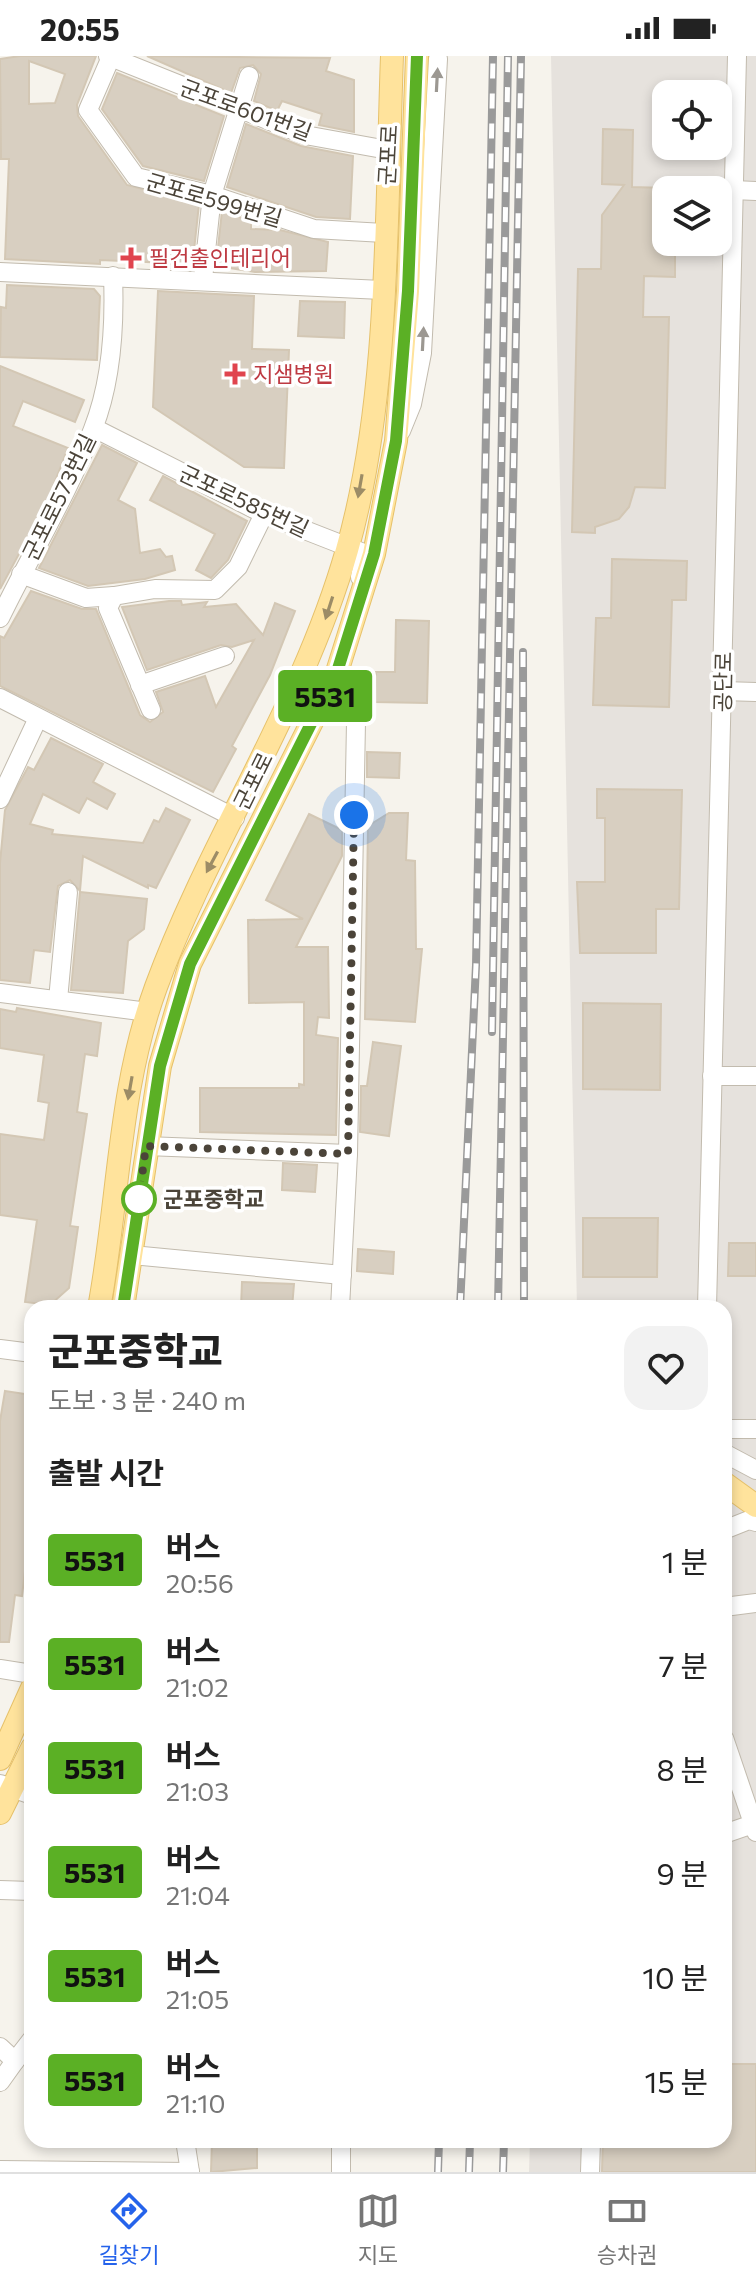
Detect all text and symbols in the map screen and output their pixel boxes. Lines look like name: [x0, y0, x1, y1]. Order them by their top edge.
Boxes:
text: 20:55: [40, 10, 120, 47]
one-way arrow: [431, 67, 444, 92]
street label: 군포로601번길: [177, 73, 316, 146]
map controls: [652, 80, 732, 256]
button: locate: [652, 80, 732, 160]
street label: 군포로: [372, 124, 403, 186]
street label: 군포로599번길: [143, 167, 285, 232]
button: layers: [652, 176, 732, 256]
place label: 필건출인테리어: [149, 244, 291, 271]
marker: 필건출인테리어: [120, 247, 142, 269]
one-way arrow: [417, 326, 430, 351]
place label: 지샘병원: [253, 360, 334, 387]
marker: 지샘병원: [224, 363, 246, 385]
street label: 군포로573번길: [16, 429, 101, 565]
street label: 군포로585번길: [175, 459, 313, 542]
one-way arrow: [353, 474, 365, 499]
one-way arrow: [322, 597, 335, 621]
street label: 공단로: [708, 651, 737, 713]
line badge: 5531: [269, 670, 381, 722]
text: 5531: [294, 679, 356, 713]
street label: 군포로: [227, 748, 278, 814]
your location: [334, 795, 374, 835]
one-way arrow: [205, 850, 218, 873]
one-way arrow: [123, 1075, 136, 1100]
marker: 군포중학교: [122, 1182, 156, 1216]
place label: 군포중학교: [163, 1185, 264, 1212]
text: 군포중학교: [48, 1326, 223, 1373]
button: heart: [624, 1326, 708, 1410]
text: 도보 · 3 분 · 240 m: [48, 1384, 246, 1415]
text: 출발 시간: [48, 1453, 164, 1490]
text: 버스: [166, 1527, 221, 1564]
text: 1 분: [662, 1542, 708, 1579]
text: 5531: [64, 1543, 126, 1577]
text: 20:56: [166, 1567, 234, 1598]
text: 버스: [166, 1631, 221, 1668]
text: 7 분: [659, 1646, 708, 1683]
text: 5531: [64, 1647, 126, 1681]
text: 21:02: [166, 1671, 229, 1702]
text: 버스: [166, 1735, 221, 1772]
text: 8 분: [656, 1750, 708, 1787]
text: 5531: [64, 1751, 126, 1785]
text: 21:03: [166, 1775, 229, 1806]
text: 버스: [166, 1839, 221, 1876]
text: 9 분: [656, 1854, 708, 1891]
text: 5531: [64, 1855, 126, 1889]
text: 21:04: [166, 1879, 230, 1910]
text: 버스: [166, 1943, 221, 1980]
text: 10 분: [642, 1958, 708, 1995]
text: 5531: [64, 1959, 126, 1993]
text: 21:05: [166, 1983, 229, 2014]
text: 버스: [166, 2047, 221, 2084]
text: 15 분: [645, 2062, 708, 2099]
text: 5531: [64, 2063, 126, 2097]
text: 21:10: [166, 2087, 225, 2118]
tab: 길찾기: [98, 2189, 159, 2269]
tab: 지도: [356, 2189, 400, 2269]
tab: 승차권: [597, 2189, 658, 2269]

